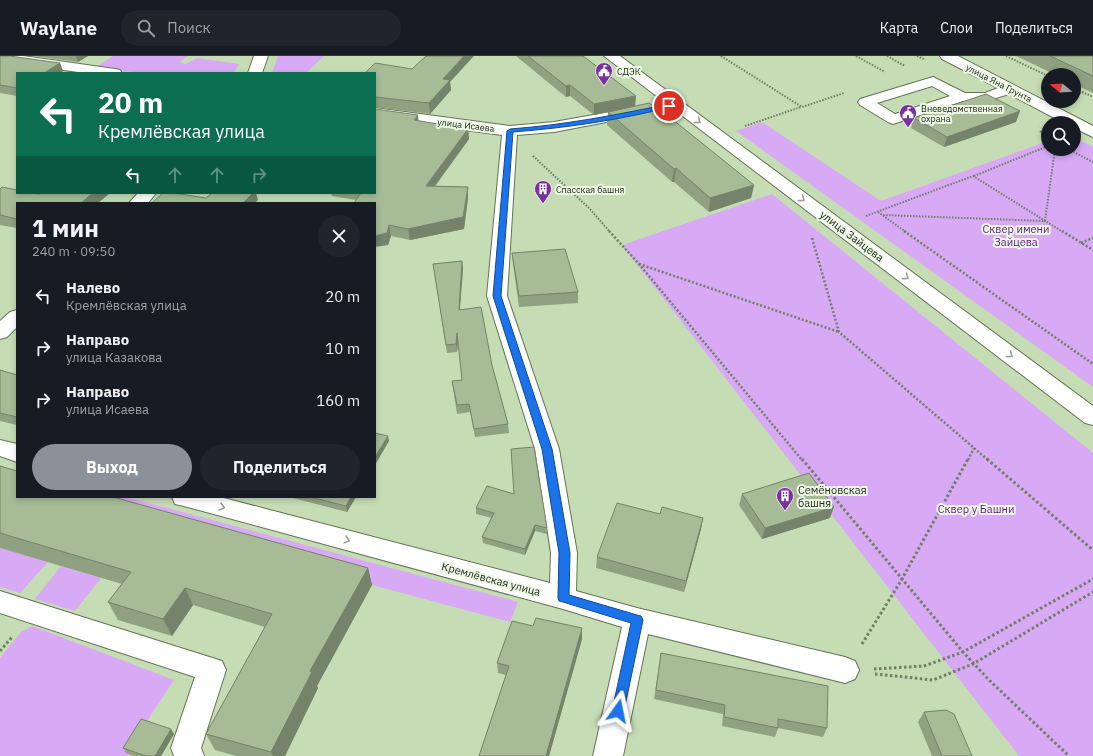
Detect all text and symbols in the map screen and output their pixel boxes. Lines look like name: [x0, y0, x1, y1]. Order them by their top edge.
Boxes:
search box: [121, 10, 401, 46]
text: Waylane: [20, 16, 97, 40]
icon: search: [135, 17, 157, 39]
text: Поиск: [167, 18, 211, 37]
text: Карта: [880, 19, 918, 37]
text: Слои: [940, 19, 973, 37]
text: Поделиться: [995, 19, 1073, 37]
public building icon: СДЭК: [594, 61, 614, 86]
street label: улица Яна Грунта: [964, 62, 1034, 105]
place label: СДЭК: [617, 66, 641, 77]
north arrow: [1041, 68, 1081, 108]
map controls: [1041, 68, 1081, 156]
text: 20 m: [98, 84, 163, 121]
icon: left: [32, 88, 84, 140]
pin: [652, 89, 686, 123]
icon: arrive: [658, 95, 680, 117]
public building icon: Вневедомственная охрана: [898, 103, 918, 128]
place label: Вневедомственная охрана: [921, 103, 1003, 124]
street label: улица Исаева: [437, 116, 495, 134]
one-way arrow: [694, 116, 701, 123]
button: search: [1041, 116, 1081, 156]
text: Кремлёвская улица: [98, 120, 265, 143]
icon: left: [122, 164, 144, 186]
icon: ahead: [164, 164, 186, 186]
icon: ahead: [206, 164, 228, 186]
icon: right: [248, 164, 270, 186]
building icon: Спасская башня: [533, 179, 553, 204]
place label: Спасская башня: [556, 184, 625, 195]
one-way arrow: [798, 194, 805, 201]
street label: улица Зайцева: [817, 207, 887, 265]
text: 1 мин: [32, 212, 99, 244]
button: close: [318, 215, 360, 257]
park label: Сквер имени Зайцева: [982, 222, 1050, 249]
text: 240 m · 09:50: [32, 243, 115, 260]
one-way arrow: [902, 272, 909, 279]
text: Налево: [66, 278, 120, 297]
icon: left: [32, 285, 54, 307]
text: 20 m: [325, 287, 360, 306]
text: Кремлёвская улица: [66, 297, 187, 314]
text: Направо: [66, 330, 129, 349]
icon: right: [32, 337, 54, 359]
text: 10 m: [325, 339, 360, 358]
text: улица Казакова: [66, 349, 162, 366]
one-way arrow: [1006, 350, 1013, 357]
text: Направо: [66, 382, 129, 401]
icon: right: [32, 389, 54, 411]
text: 160 m: [316, 391, 360, 410]
text: улица Исаева: [66, 401, 149, 418]
button: Выход: [32, 444, 192, 490]
button: Поделиться: [200, 444, 360, 490]
place label: Семёновская башня: [798, 483, 867, 510]
building icon: Семёновская башня: [775, 486, 795, 511]
one-way arrow: [218, 502, 225, 511]
park label: Сквер у Башни: [938, 502, 1014, 516]
one-way arrow: [344, 536, 350, 544]
street label: Кремлёвская улица: [440, 559, 542, 599]
position arrow: [597, 690, 639, 732]

